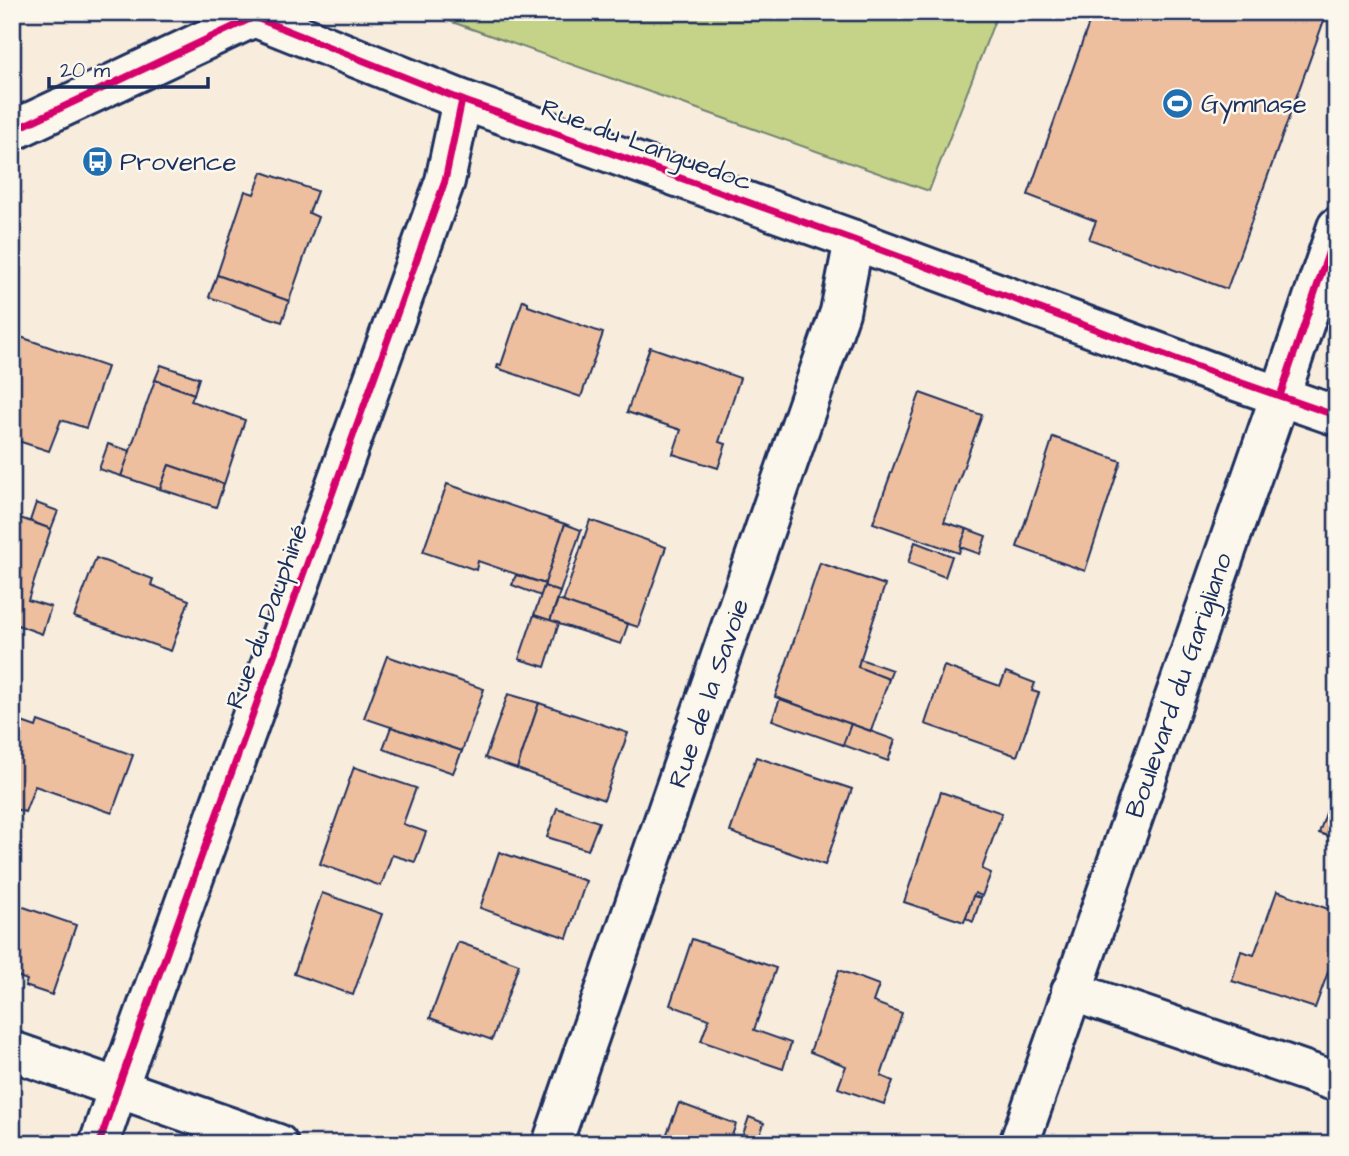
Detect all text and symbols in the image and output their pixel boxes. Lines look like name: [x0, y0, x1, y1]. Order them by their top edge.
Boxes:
scale bar: [49, 46, 208, 90]
text: 20 m: [60, 56, 111, 85]
sports icon: Gymnase: [1161, 86, 1195, 120]
place label: Gymnase: [1201, 86, 1307, 124]
street label: Rue du Languedoc: [535, 90, 757, 202]
bus stop icon: Provence: [80, 144, 114, 178]
place label: Provence: [120, 144, 237, 180]
street label: Rue du Dauphiné: [217, 519, 317, 714]
street label: Boulevard du Garigliano: [1117, 548, 1243, 823]
street label: Rue de la Savoie: [660, 594, 758, 793]

